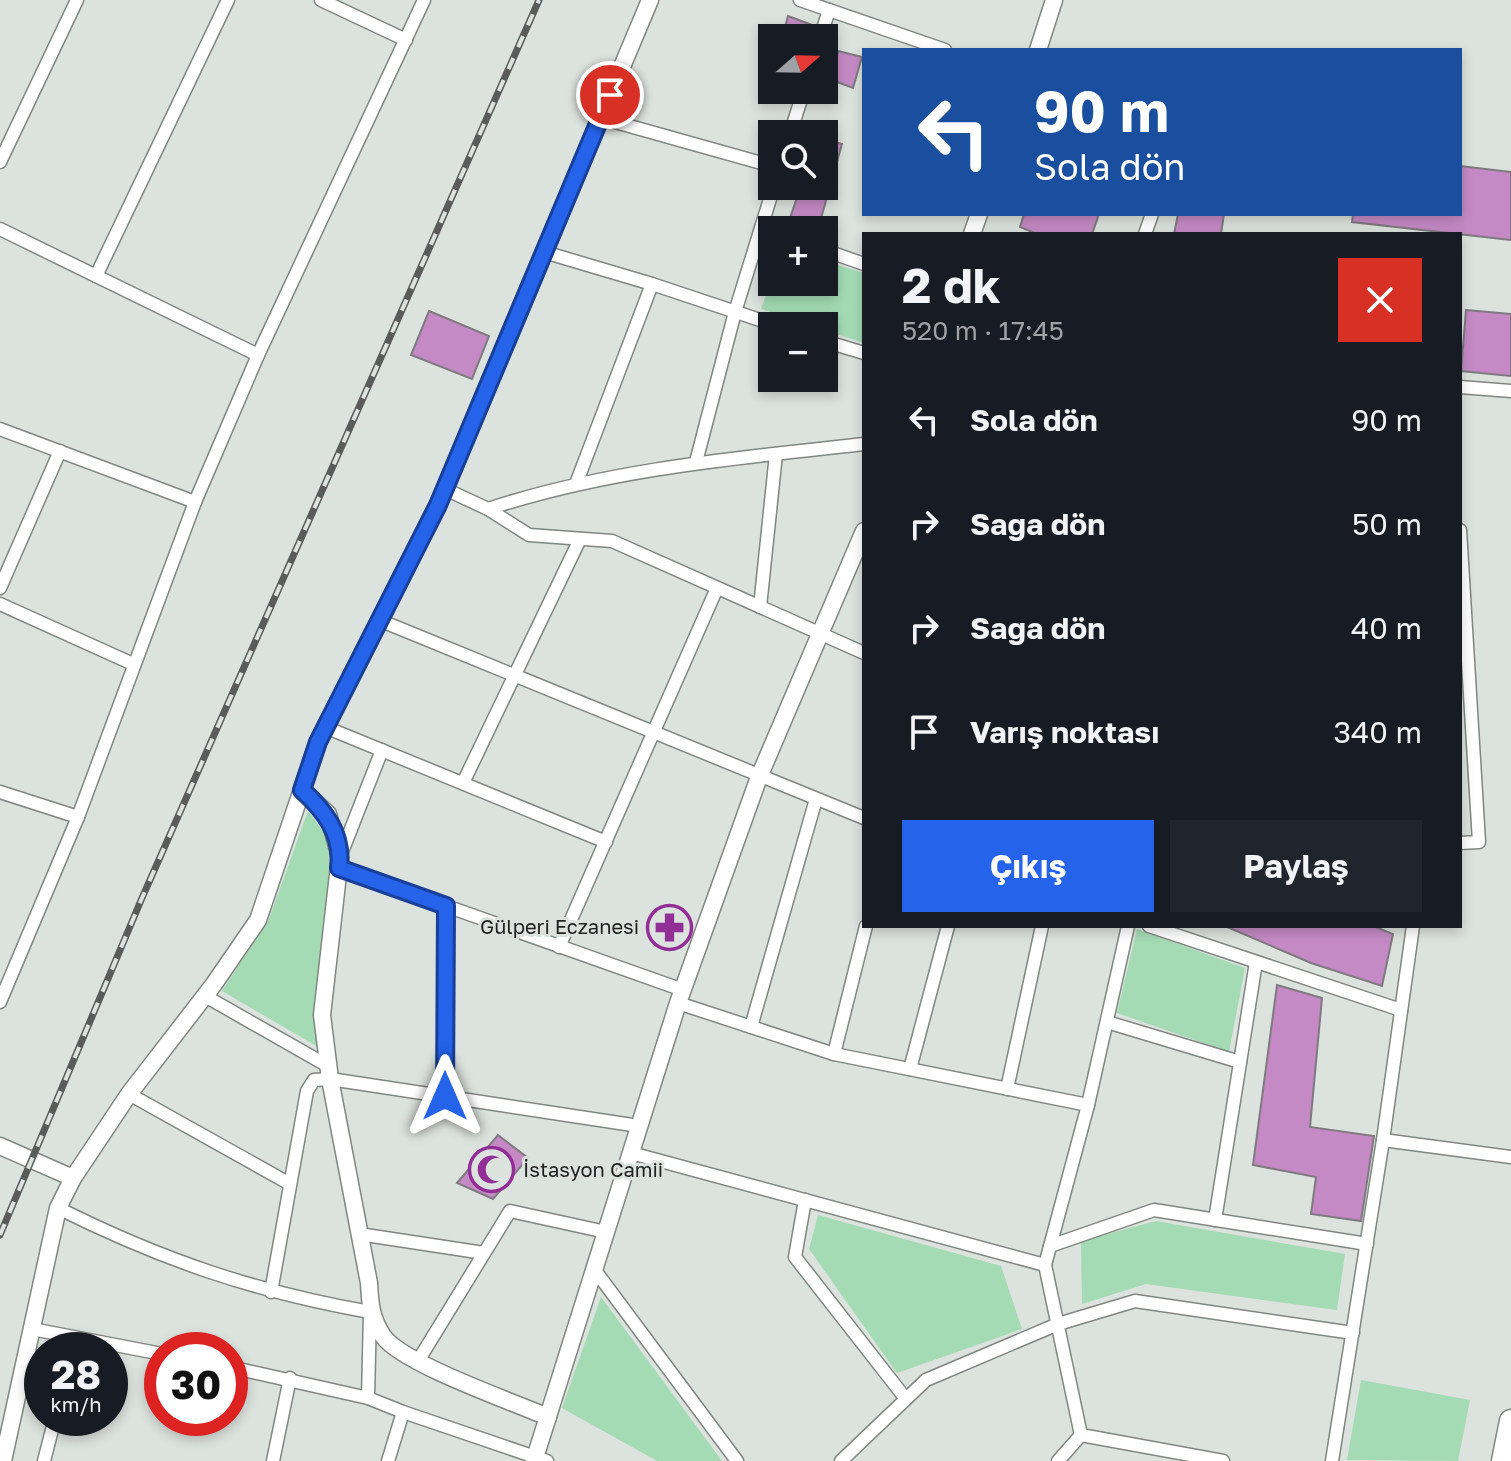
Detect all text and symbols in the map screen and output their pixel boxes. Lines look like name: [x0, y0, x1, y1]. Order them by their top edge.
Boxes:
north arrow: [758, 24, 838, 104]
map controls: [758, 24, 838, 392]
pin: [576, 61, 644, 129]
icon: arrive: [588, 73, 632, 117]
text: 90 m: [1034, 77, 1169, 144]
icon: left: [902, 80, 1006, 184]
button: search: [758, 120, 838, 200]
text: Sola dön: [1034, 145, 1185, 188]
button: +: [758, 216, 838, 296]
text: 2 dk: [902, 256, 1001, 314]
button: close: [1338, 258, 1422, 342]
button: −: [758, 312, 838, 392]
text: 520 m · 17:45: [902, 315, 1064, 346]
icon: left: [902, 398, 946, 442]
text: Sola dön: [970, 402, 1098, 438]
text: 90 m: [1351, 402, 1422, 438]
icon: right: [902, 502, 946, 546]
text: Sağa dön: [970, 506, 1105, 542]
text: 50 m: [1352, 506, 1422, 542]
icon: right: [902, 606, 946, 650]
text: Sağa dön: [970, 610, 1105, 646]
text: 40 m: [1351, 610, 1422, 646]
icon: arrive: [902, 710, 946, 754]
text: Varış noktası: [970, 714, 1159, 750]
text: 340 m: [1334, 714, 1422, 750]
button: Çıkış: [902, 820, 1154, 912]
button: Paylaş: [1170, 820, 1422, 912]
pharmacy icon: Gülperi Eczanesi: [646, 903, 694, 951]
place label: Gülperi Eczanesi: [480, 914, 639, 938]
position arrow: [403, 1054, 487, 1138]
mosque icon: İstasyon Camii: [468, 1146, 516, 1194]
place label: İstasyon Camii: [523, 1157, 663, 1181]
speed limit sign: 30: [144, 1332, 248, 1436]
text: 28: [51, 1350, 101, 1398]
text: km/h: [51, 1392, 101, 1416]

